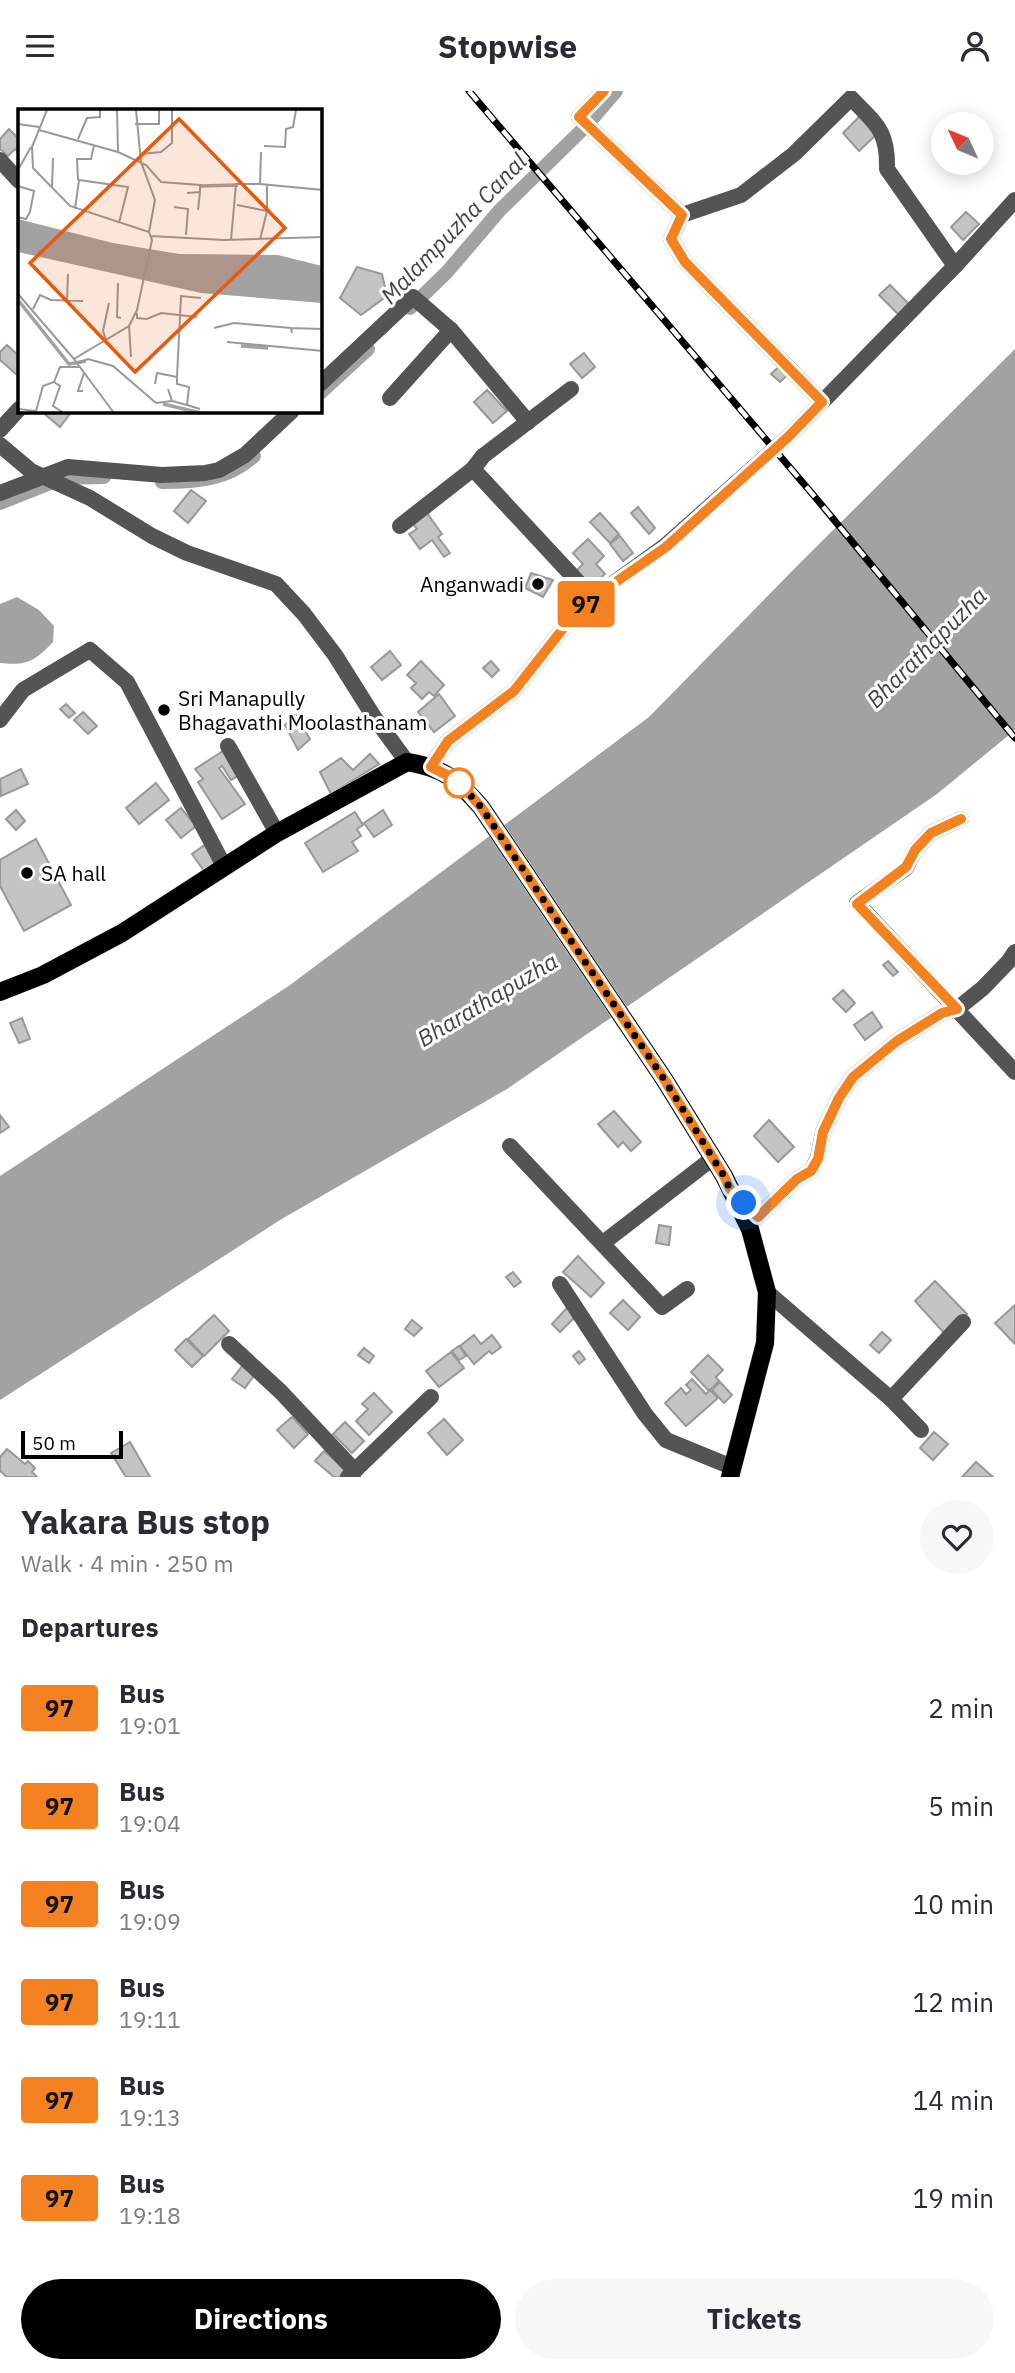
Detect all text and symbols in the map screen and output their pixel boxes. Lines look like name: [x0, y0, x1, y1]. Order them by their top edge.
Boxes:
text: Stopwise: [438, 25, 577, 67]
icon: menu: [21, 27, 59, 65]
icon: person: [956, 27, 994, 65]
inset map: [18, 109, 322, 413]
north arrow: [931, 112, 994, 175]
map controls: [931, 112, 994, 175]
water label: Malampuzha Canal: [373, 146, 533, 310]
place label: Anganwadi: [420, 570, 524, 598]
marker: Anganwadi: [530, 576, 546, 592]
water label: Bharathapuzha: [859, 580, 993, 714]
line badge: 97: [554, 581, 618, 627]
text: 97: [572, 588, 600, 620]
place label: Sri Manapully Bhagavathi Moolasthanam: [178, 684, 427, 736]
marker: Sri Manapully Bhagavathi Moolasthanam: [156, 702, 172, 718]
unlabelled marker: [444, 768, 474, 798]
place label: SA hall: [41, 859, 106, 887]
marker: SA hall: [19, 865, 35, 881]
water label: Bharathapuzha: [411, 945, 563, 1053]
your location: [726, 1185, 761, 1220]
scale bar: [21, 1428, 122, 1460]
text: 50 m: [32, 1431, 76, 1455]
text: Yakara Bus stop: [21, 1500, 270, 1543]
button: heart: [920, 1500, 994, 1574]
text: Walk · 4 min · 250 m: [21, 1548, 234, 1578]
text: Departures: [21, 1610, 159, 1644]
text: Bus: [119, 1676, 165, 1710]
text: 2 min: [928, 1691, 994, 1725]
text: 97: [45, 1692, 74, 1724]
text: 19:01: [119, 1710, 181, 1740]
text: Bus: [119, 1774, 165, 1808]
text: 5 min: [928, 1789, 994, 1823]
text: 97: [45, 1790, 74, 1822]
text: 19:04: [119, 1808, 181, 1838]
text: Bus: [119, 1872, 165, 1906]
text: 10 min: [913, 1887, 994, 1921]
text: 97: [45, 1888, 74, 1920]
text: 19:09: [119, 1906, 181, 1936]
text: Bus: [119, 1970, 165, 2004]
text: 12 min: [913, 1985, 994, 2019]
text: 97: [45, 1986, 74, 2018]
text: 19:11: [119, 2004, 181, 2034]
text: Bus: [119, 2068, 165, 2102]
text: 14 min: [913, 2083, 994, 2117]
text: 97: [45, 2084, 74, 2116]
text: 19:13: [119, 2102, 181, 2132]
text: Bus: [119, 2166, 165, 2200]
text: 19 min: [913, 2181, 994, 2215]
text: 97: [45, 2182, 74, 2214]
text: 19:18: [119, 2200, 181, 2230]
button: Directions: [21, 2279, 501, 2359]
button: Tickets: [515, 2279, 994, 2359]

